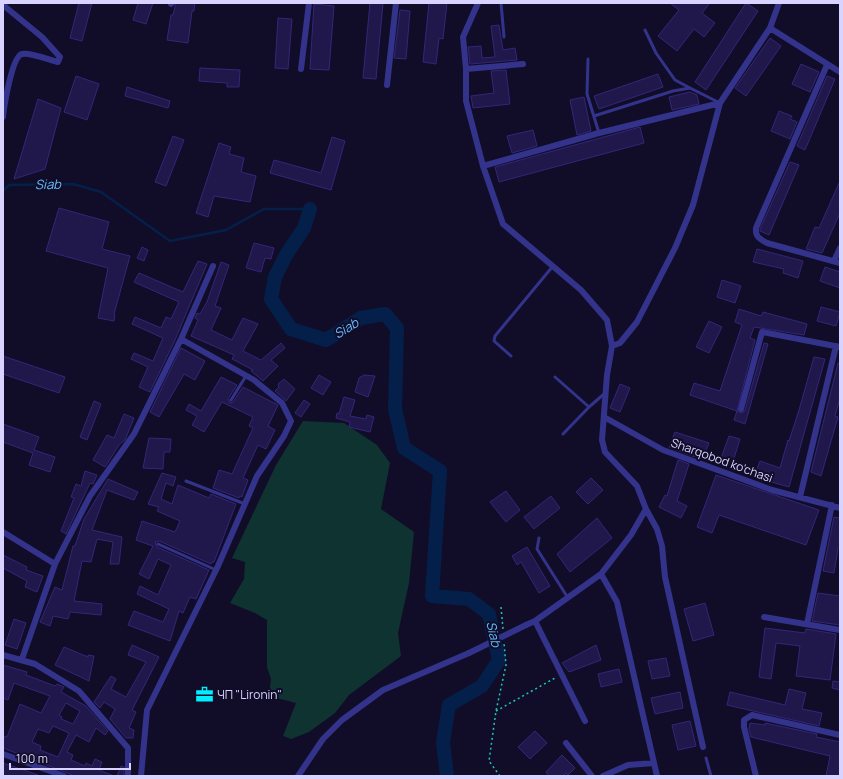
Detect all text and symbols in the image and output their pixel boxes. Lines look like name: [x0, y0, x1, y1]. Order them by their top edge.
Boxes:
water label: Siab: [35, 175, 62, 193]
water label: Siab: [330, 313, 363, 342]
street label: Sharqobod ko'chasi: [669, 434, 775, 486]
water label: Siab: [482, 619, 506, 650]
office icon: ЧП "Lironin": [194, 684, 214, 704]
place label: ЧП "Lironin": [217, 686, 282, 703]
scale bar: [10, 745, 130, 771]
text: 100 m: [16, 750, 48, 767]

